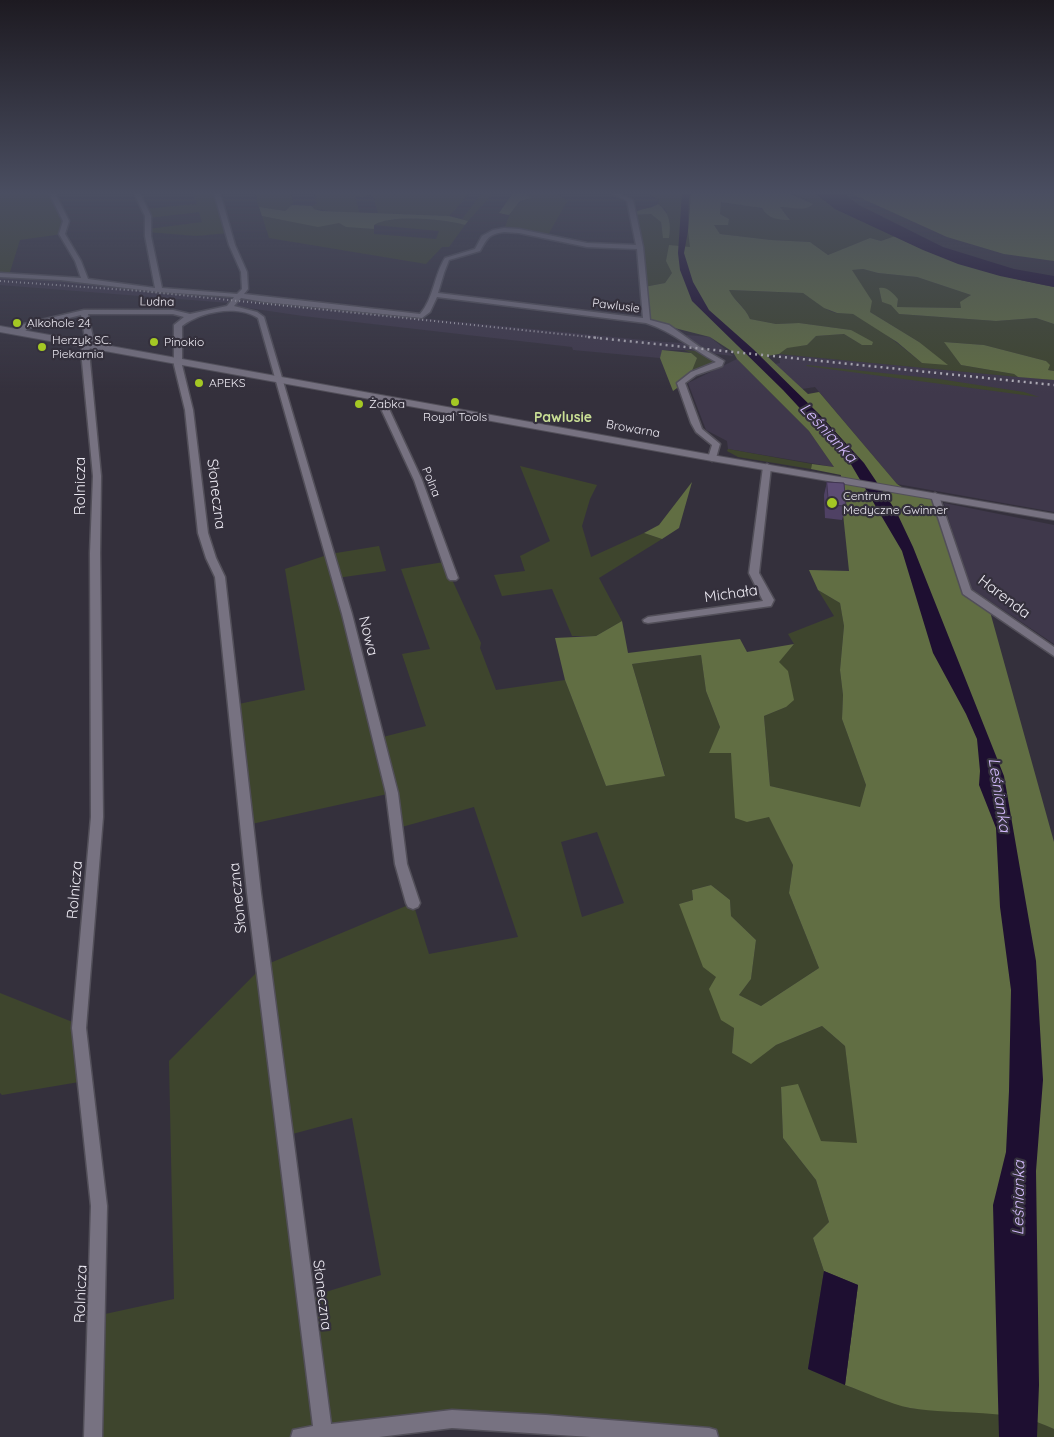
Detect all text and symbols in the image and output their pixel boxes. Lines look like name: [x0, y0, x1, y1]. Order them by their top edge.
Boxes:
street label: Ludna: [140, 294, 174, 310]
street label: Pawlusie: [591, 296, 641, 316]
place label: Alkohole 24: [27, 316, 90, 330]
marker: Alkohole 24: [11, 317, 23, 329]
place label: Herzyk SC. Piekarnia: [52, 333, 111, 361]
place label: Pinokio: [164, 335, 204, 349]
marker: Pinokio: [148, 336, 160, 348]
marker: Herzyk SC. Piekarnia: [36, 341, 48, 353]
place label: APEKS: [209, 376, 245, 390]
marker: APEKS: [193, 377, 205, 389]
marker: Royal Tools: [449, 396, 461, 408]
place label: Żabka: [369, 397, 405, 411]
marker: Żabka: [353, 398, 365, 410]
water label: Leśnianka: [795, 399, 861, 467]
place label: Royal Tools: [423, 410, 487, 424]
district label: Pawlusie: [534, 410, 592, 426]
street label: Browarna: [605, 417, 661, 441]
street label: Rolnicza: [71, 457, 89, 515]
street label: Słoneczna: [203, 458, 229, 530]
street label: Polna: [418, 465, 444, 499]
place label: Centrum Medyczne Gwinner: [843, 489, 948, 517]
marker: Centrum Medyczne Gwinner: [825, 496, 839, 510]
street label: Harenda: [974, 572, 1034, 622]
street label: Michała: [703, 581, 759, 607]
street label: Nowa: [354, 614, 382, 658]
water label: Leśnianka: [984, 757, 1014, 833]
street label: Rolnicza: [63, 860, 87, 920]
street label: Słoneczna: [225, 862, 251, 934]
water label: Leśnianka: [1009, 1160, 1029, 1236]
street label: Słoneczna: [309, 1259, 335, 1331]
street label: Rolnicza: [71, 1264, 91, 1324]

